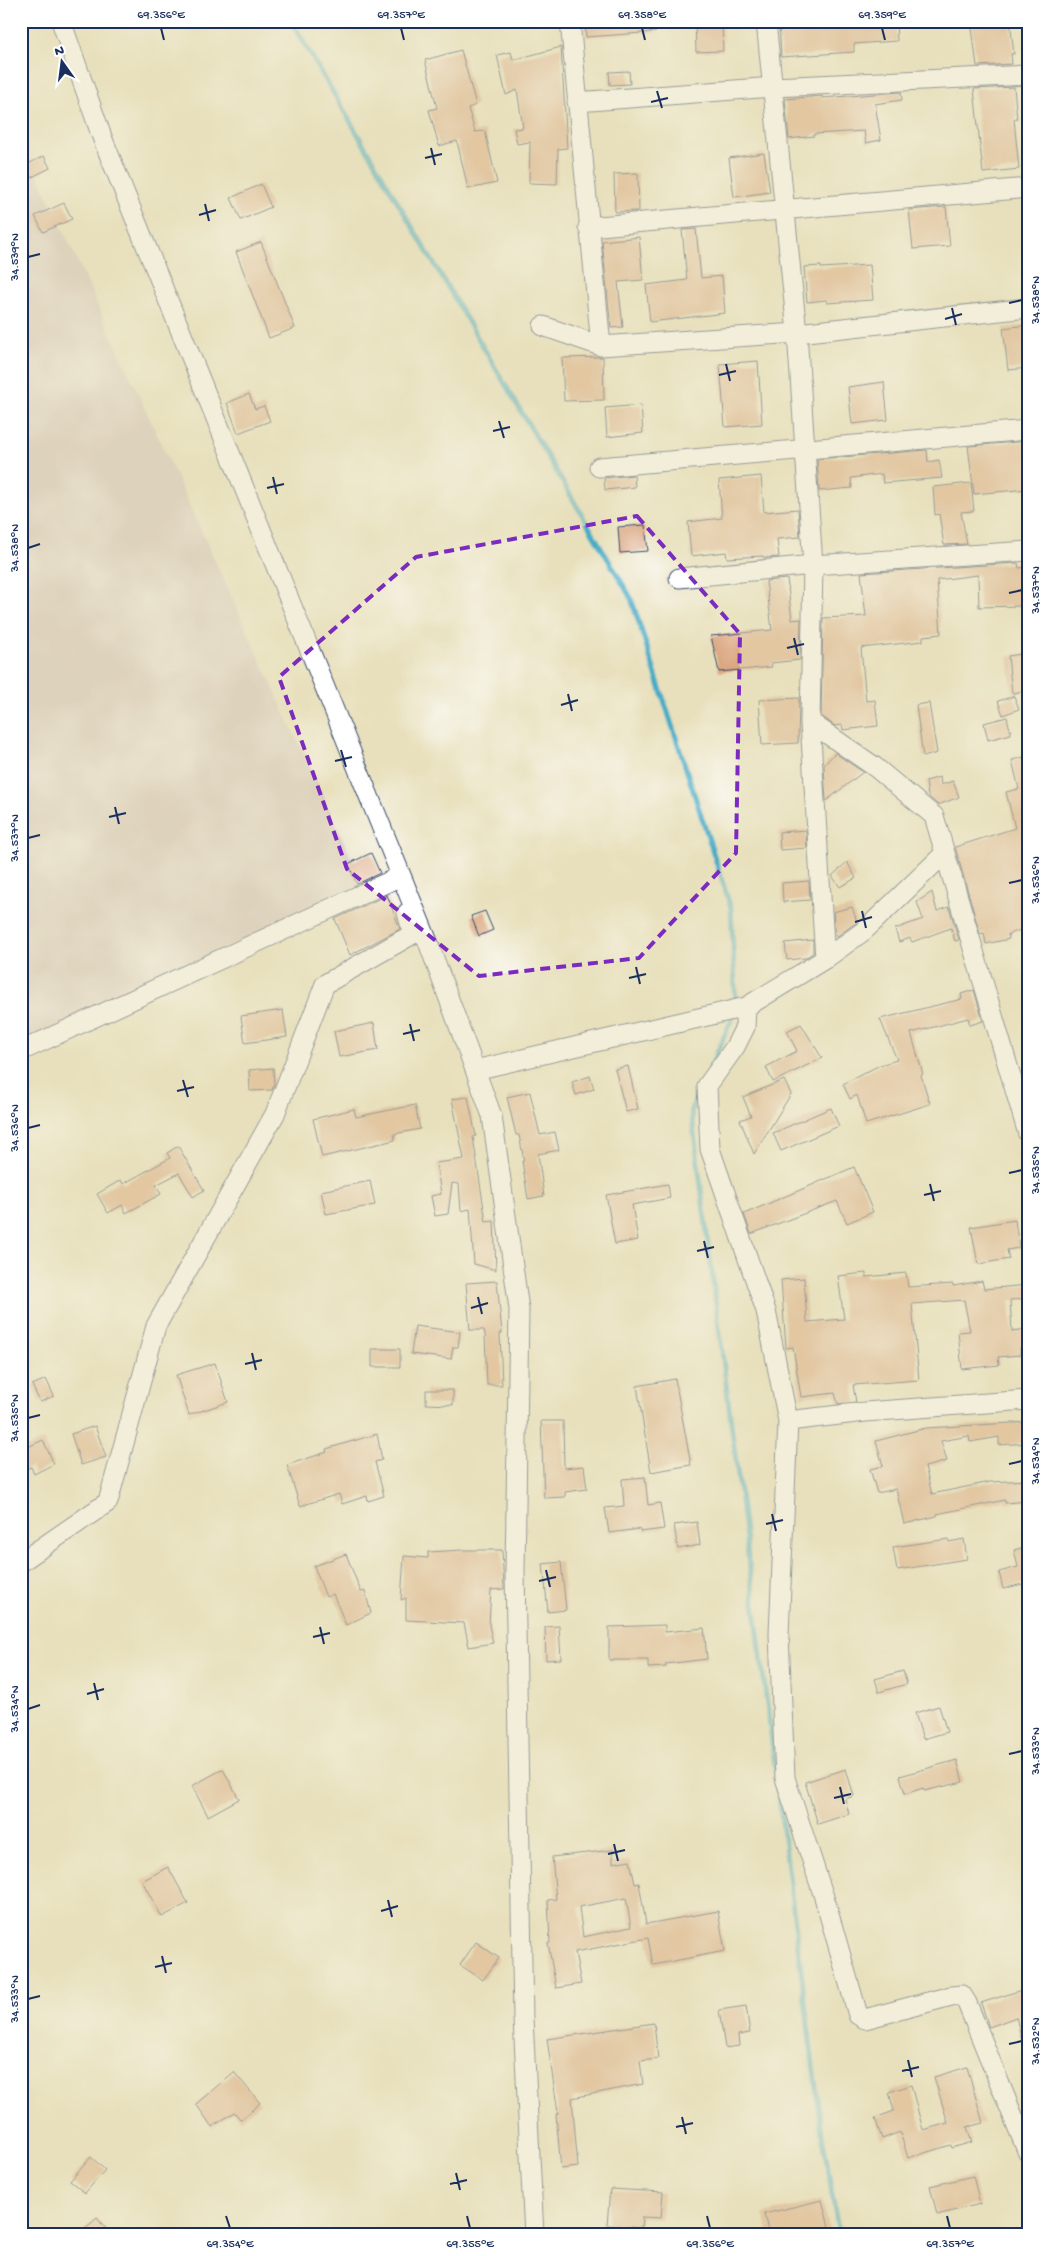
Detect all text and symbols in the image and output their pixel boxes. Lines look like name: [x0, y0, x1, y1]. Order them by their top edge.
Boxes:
text: 69.356°E: [137, 9, 185, 23]
text: 69.357°E: [377, 9, 425, 23]
text: 69.358°E: [618, 9, 666, 23]
text: 69.359°E: [858, 9, 906, 23]
north arrow: [38, 38, 88, 88]
text: N: [53, 42, 66, 61]
text: 34.539°N: [9, 233, 23, 282]
text: 34.538°N: [1030, 276, 1044, 325]
text: 34.538°N: [9, 524, 23, 573]
text: 34.537°N: [1030, 566, 1044, 615]
text: 34.537°N: [9, 814, 23, 863]
text: 34.536°N: [1030, 856, 1044, 905]
text: 34.536°N: [9, 1104, 23, 1153]
text: 34.535°N: [1030, 1146, 1044, 1195]
text: 34.535°N: [9, 1394, 23, 1443]
text: 34.534°N: [1030, 1437, 1044, 1486]
text: 34.534°N: [9, 1685, 23, 1734]
text: 34.533°N: [1030, 1727, 1044, 1776]
text: 34.533°N: [9, 1975, 23, 2024]
text: 34.532°N: [1030, 2017, 1044, 2066]
text: 69.354°E: [207, 2238, 254, 2252]
text: 69.355°E: [446, 2238, 494, 2252]
text: 69.356°E: [686, 2238, 734, 2252]
text: 69.357°E: [926, 2238, 974, 2252]

